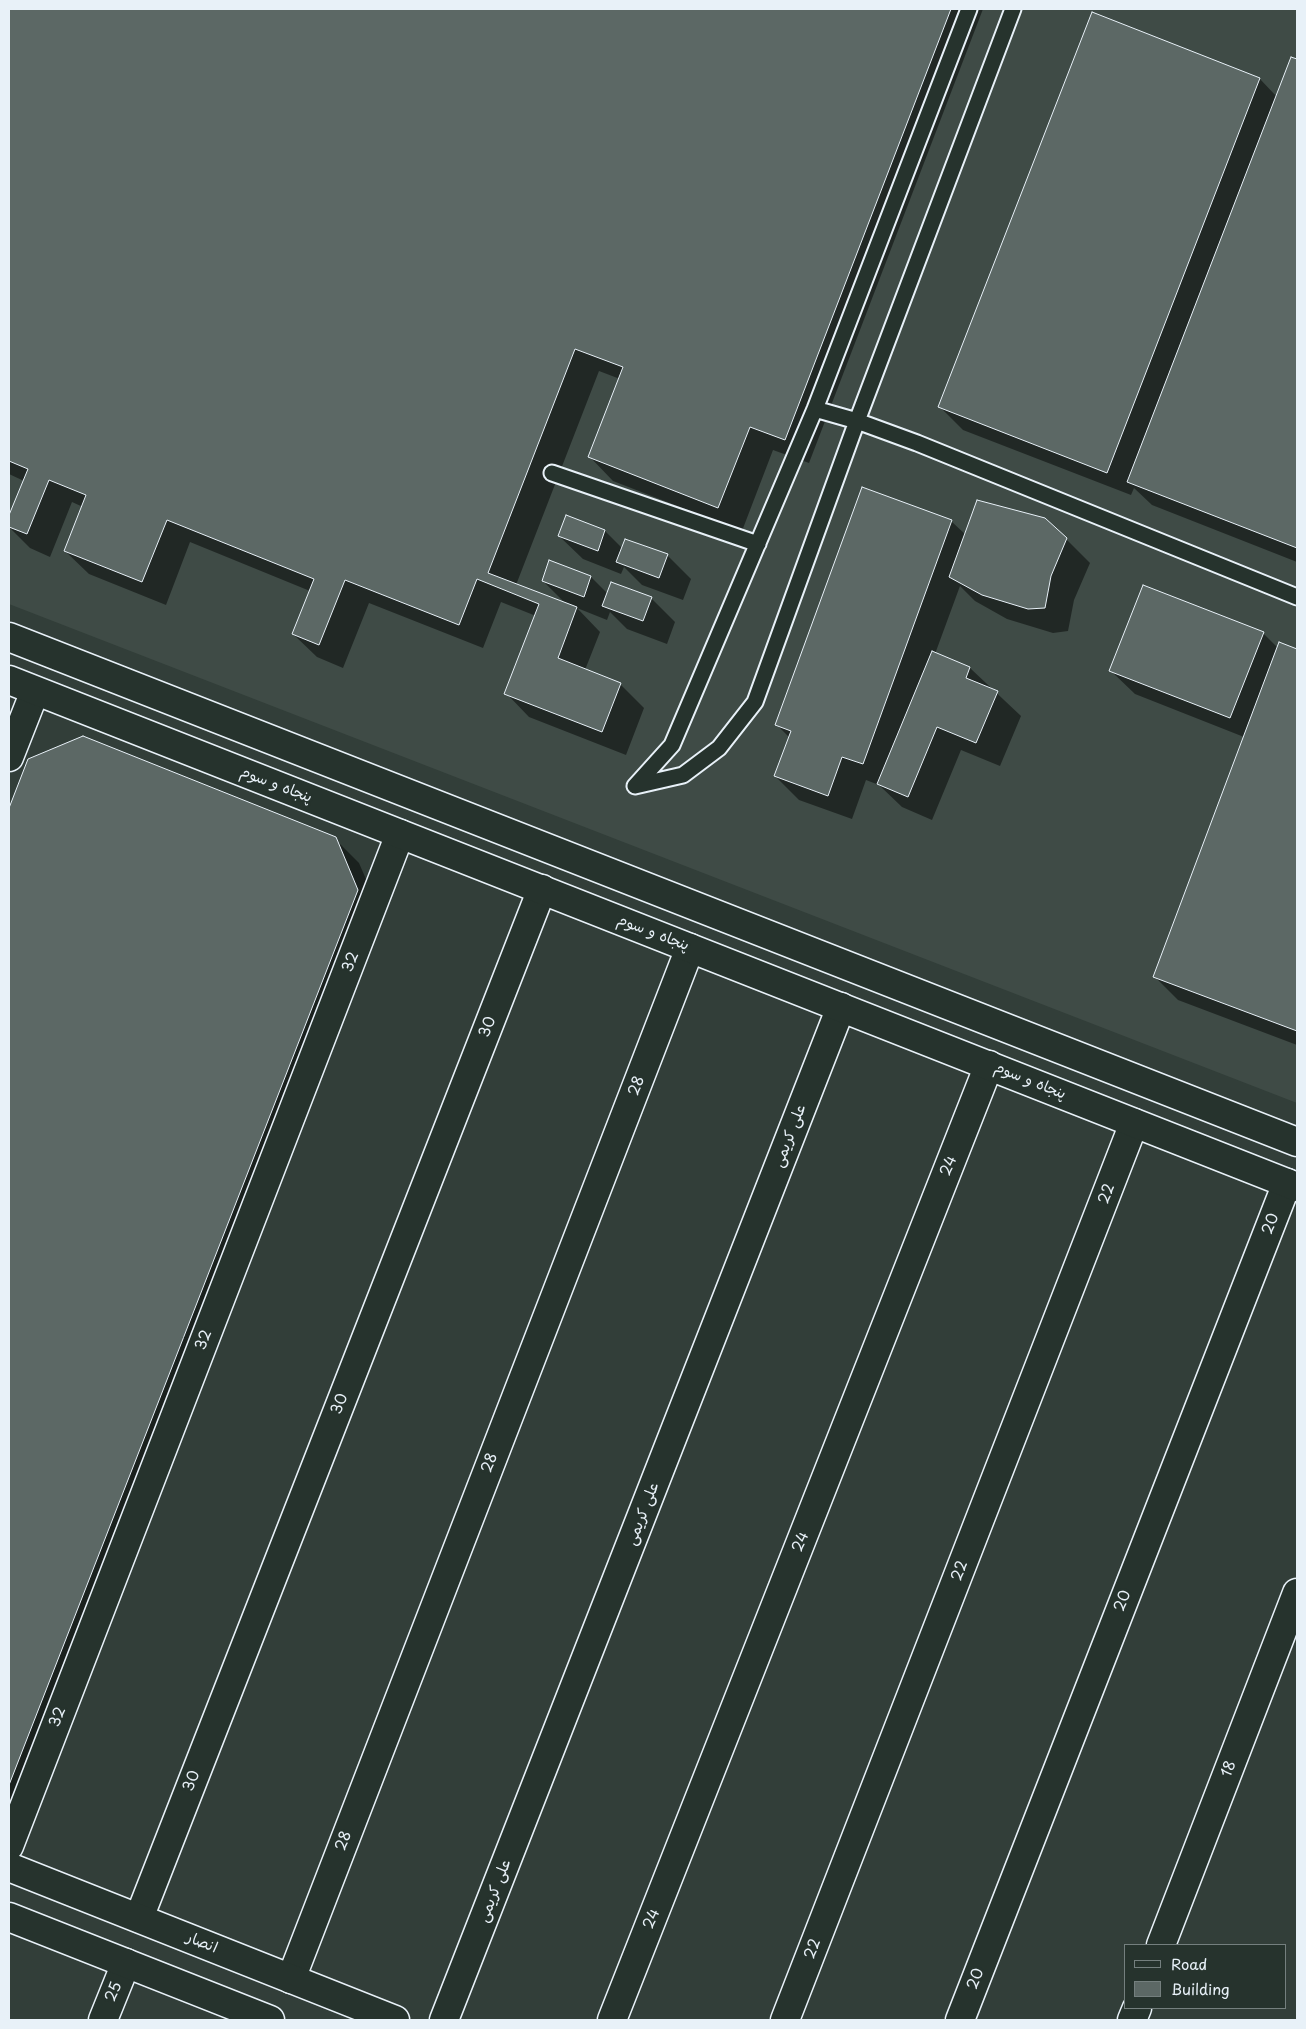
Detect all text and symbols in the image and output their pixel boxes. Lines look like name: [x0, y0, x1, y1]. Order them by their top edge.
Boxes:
street label: پنجاه و سوم: [238, 763, 314, 807]
street label: پنجاه و سوم: [615, 911, 691, 955]
street label: 32: [339, 949, 363, 975]
street label: 30: [476, 1014, 500, 1040]
street label: پنجاه و سوم: [992, 1059, 1068, 1103]
street label: 28: [625, 1073, 649, 1099]
street label: علی کریمی: [770, 1102, 810, 1170]
street label: 24: [937, 1153, 961, 1179]
street label: 22: [1095, 1181, 1119, 1207]
street label: 20: [1259, 1211, 1283, 1237]
street label: 32: [192, 1327, 216, 1353]
street label: 30: [328, 1391, 352, 1417]
street label: 28: [478, 1450, 502, 1476]
street label: علی کریمی: [623, 1480, 663, 1548]
street label: 24: [789, 1529, 813, 1555]
street label: 22: [948, 1558, 972, 1584]
street label: 20: [1111, 1588, 1135, 1614]
street label: 32: [46, 1704, 70, 1730]
street label: 18: [1218, 1758, 1240, 1780]
street label: 30: [180, 1768, 204, 1794]
street label: 28: [332, 1828, 356, 1854]
street label: علی کریمی: [475, 1857, 515, 1925]
street label: 24: [640, 1906, 664, 1932]
street label: انصار: [184, 1929, 220, 1957]
street label: 22: [801, 1936, 825, 1962]
legend: [1124, 1944, 1286, 2009]
text: Road: [1171, 1952, 1207, 1975]
street label: 20: [964, 1966, 988, 1992]
text: Building: [1171, 1977, 1230, 2000]
street label: 25: [102, 1979, 126, 2005]

